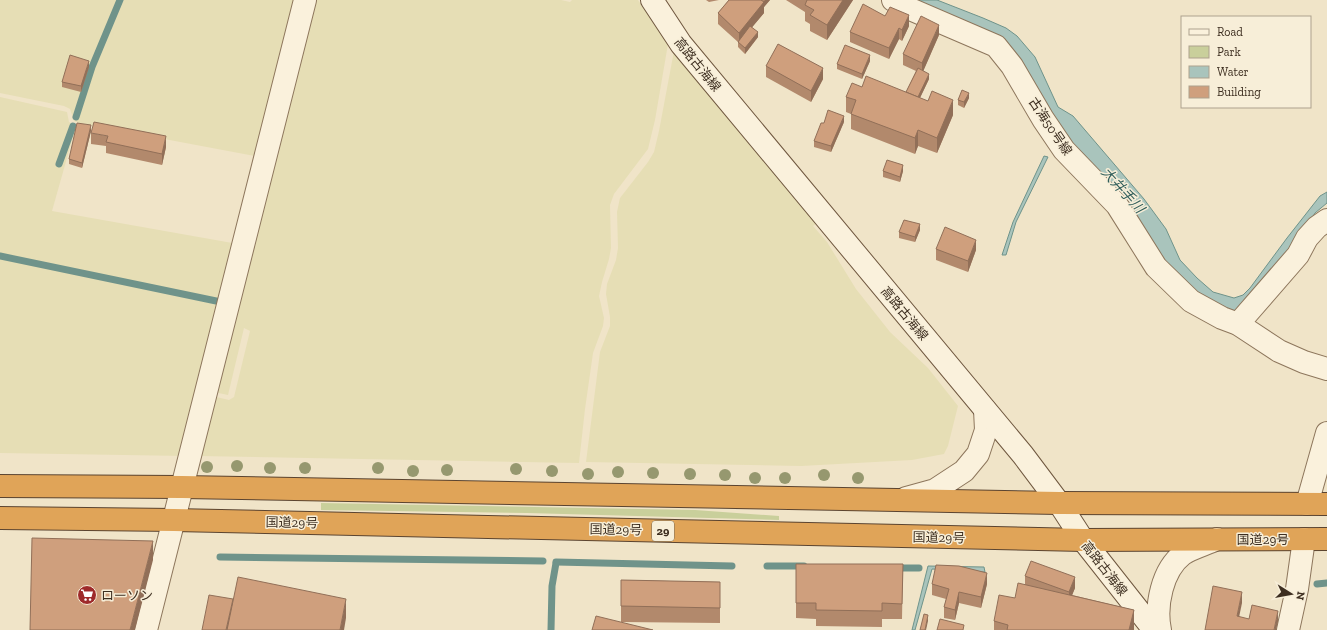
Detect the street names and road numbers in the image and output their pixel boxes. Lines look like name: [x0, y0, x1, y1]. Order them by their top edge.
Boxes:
street label: 高路古海線: [671, 34, 724, 94]
street label: 古海50号線: [1026, 95, 1075, 158]
street label: 高路古海線: [878, 284, 931, 343]
street label: 国道29号: [266, 515, 318, 530]
road number: 29: [652, 521, 674, 541]
street label: 国道29号: [590, 522, 642, 537]
street label: 国道29号: [913, 530, 965, 545]
street label: 国道29号: [1237, 532, 1289, 547]
street label: 高路古海線: [1079, 538, 1131, 599]

